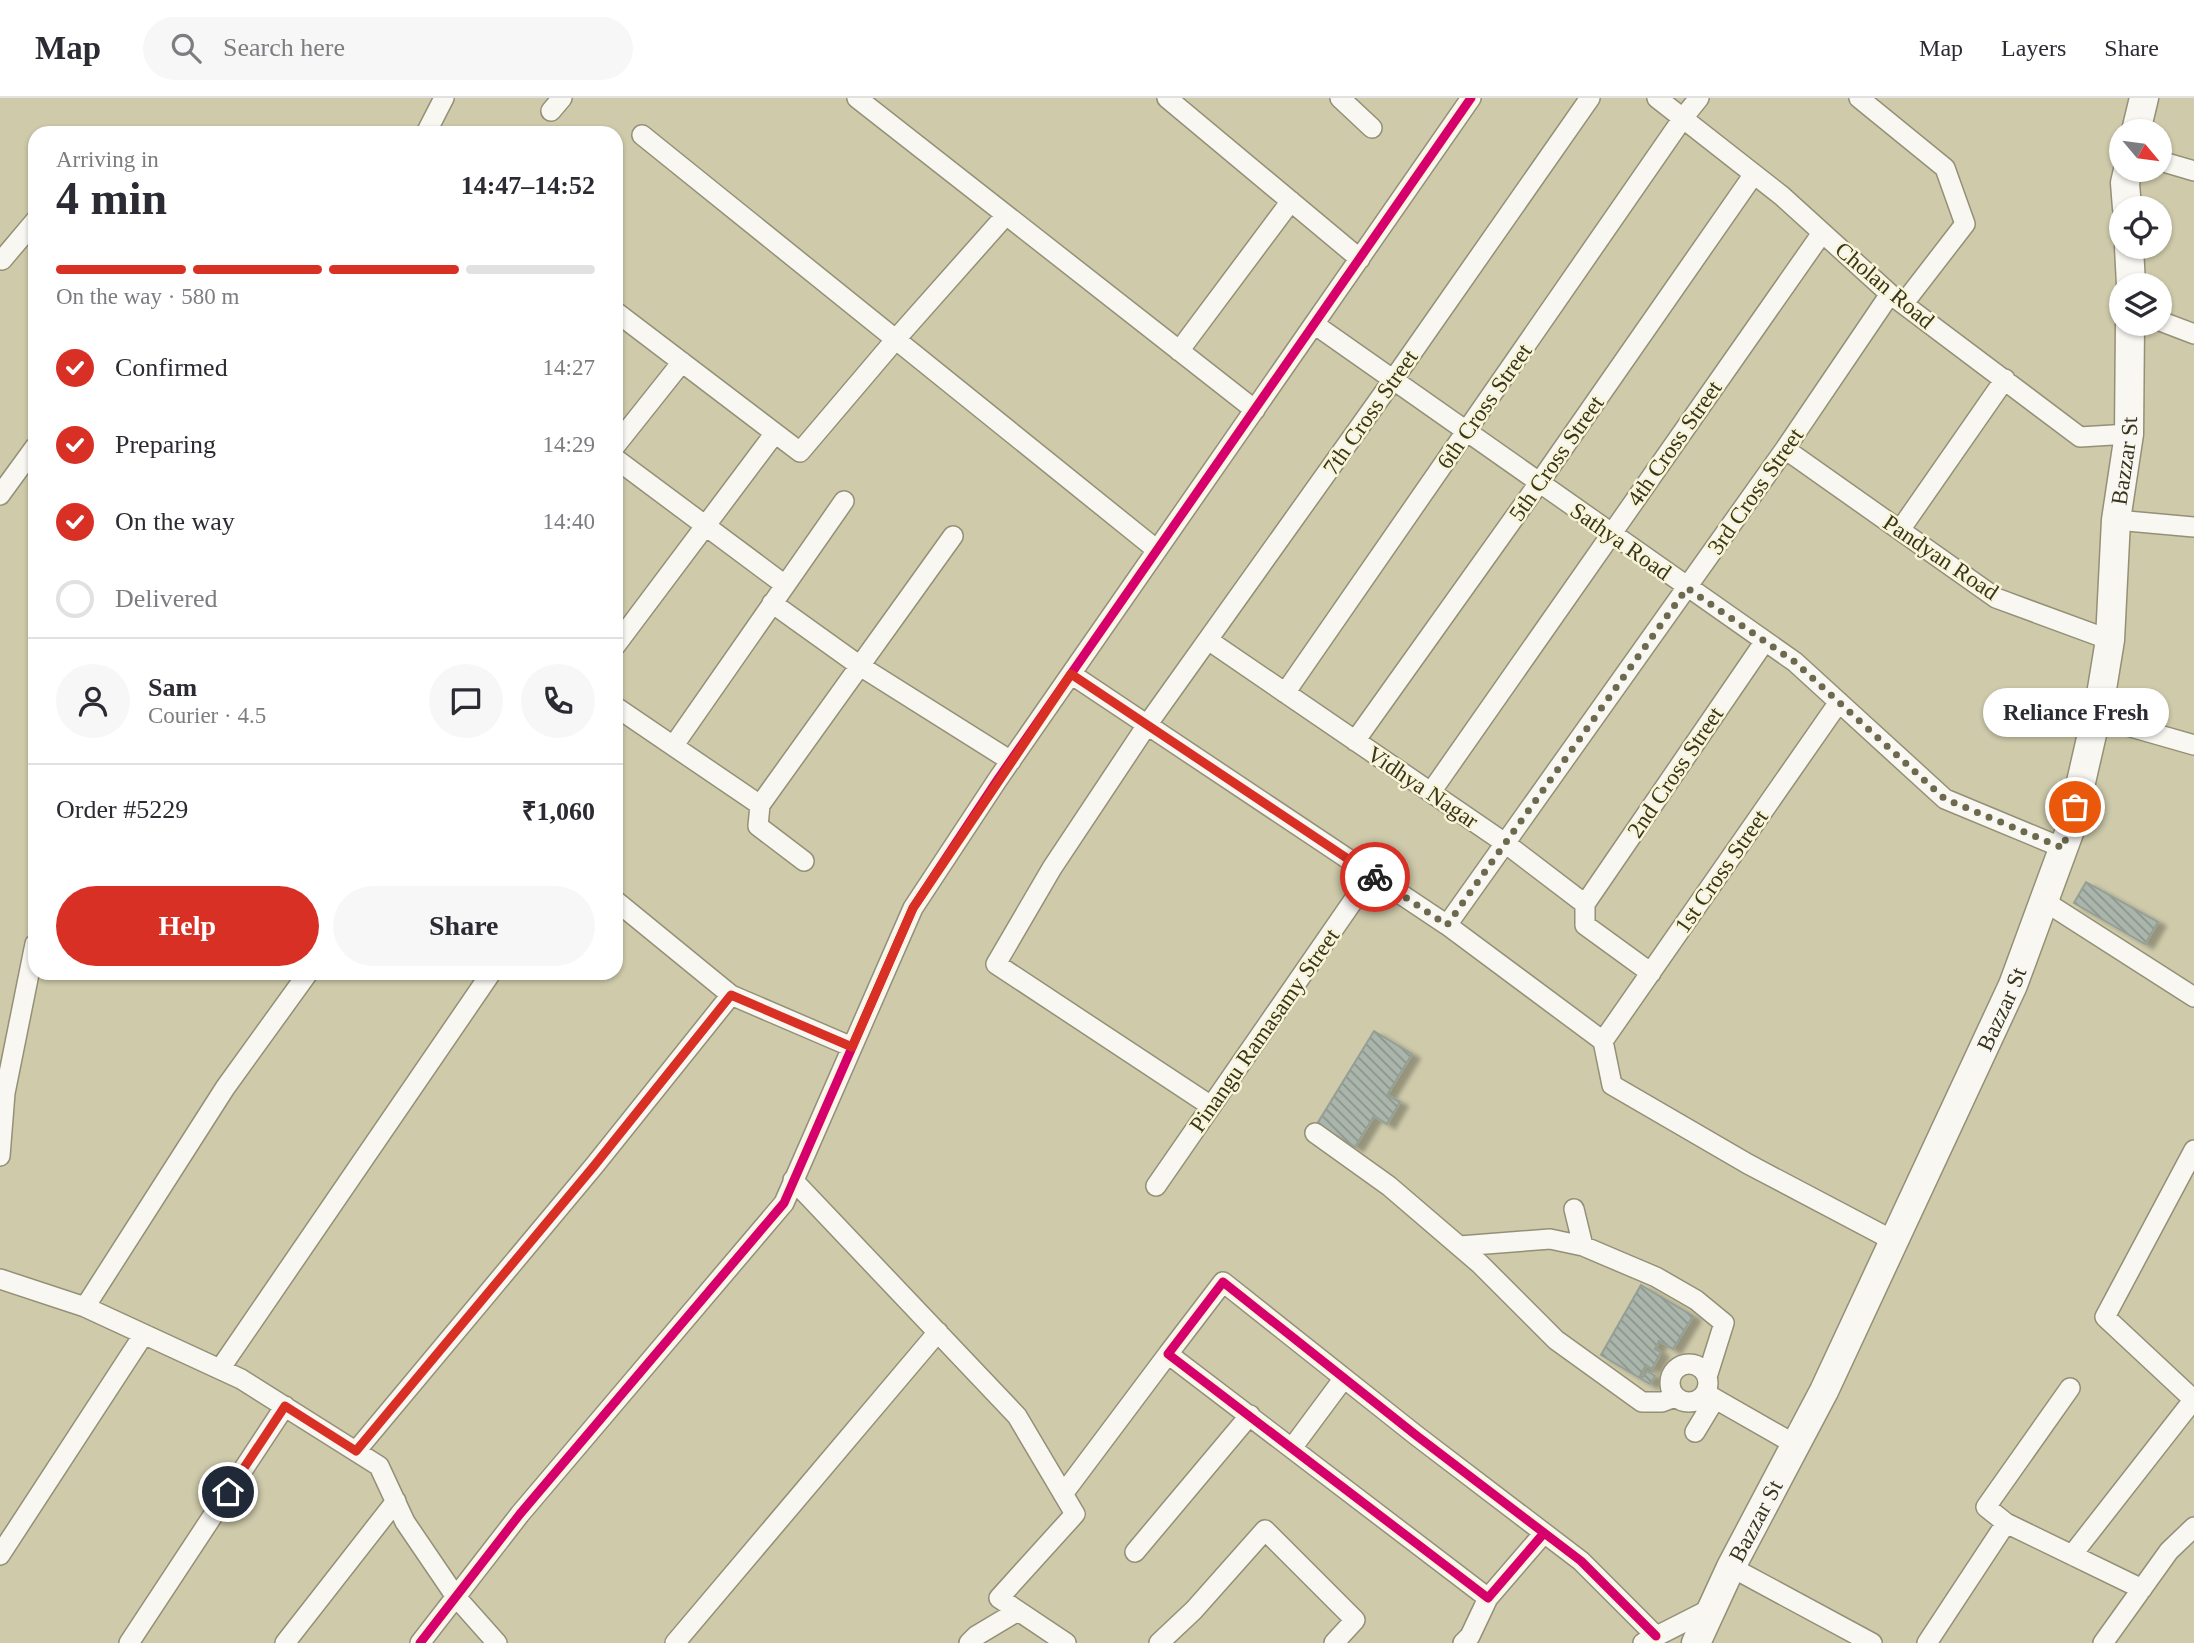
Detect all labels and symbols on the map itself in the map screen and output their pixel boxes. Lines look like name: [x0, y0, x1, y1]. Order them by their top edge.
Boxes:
north arrow: [2109, 119, 2172, 182]
street label: Cholan Road: [1830, 237, 1939, 334]
street label: 6th Cross Street: [1432, 338, 1537, 474]
street label: 7th Cross Street: [1318, 344, 1423, 480]
street label: 4th Cross Street: [1622, 375, 1727, 511]
street label: 5th Cross Street: [1504, 390, 1609, 526]
street label: Bazzar St: [2106, 416, 2142, 507]
street label: 3rd Cross Street: [1703, 423, 1809, 559]
street label: Sathya Road: [1566, 498, 1676, 585]
street label: Pandyan Road: [1878, 510, 2003, 605]
callout: Reliance Fresh: [1982, 688, 2168, 737]
street label: 2nd Cross Street: [1623, 702, 1729, 842]
street label: Vidhya Nagar: [1363, 741, 1483, 834]
pin: [2045, 777, 2105, 837]
street label: 1st Cross Street: [1670, 804, 1773, 938]
courier: [1340, 842, 1410, 912]
street label: Pinangu Ramasamy Street: [1185, 923, 1345, 1137]
street label: Bazzar St: [1972, 964, 2032, 1055]
pin: [198, 1462, 258, 1522]
street label: Bazzar St: [1724, 1475, 1788, 1566]

